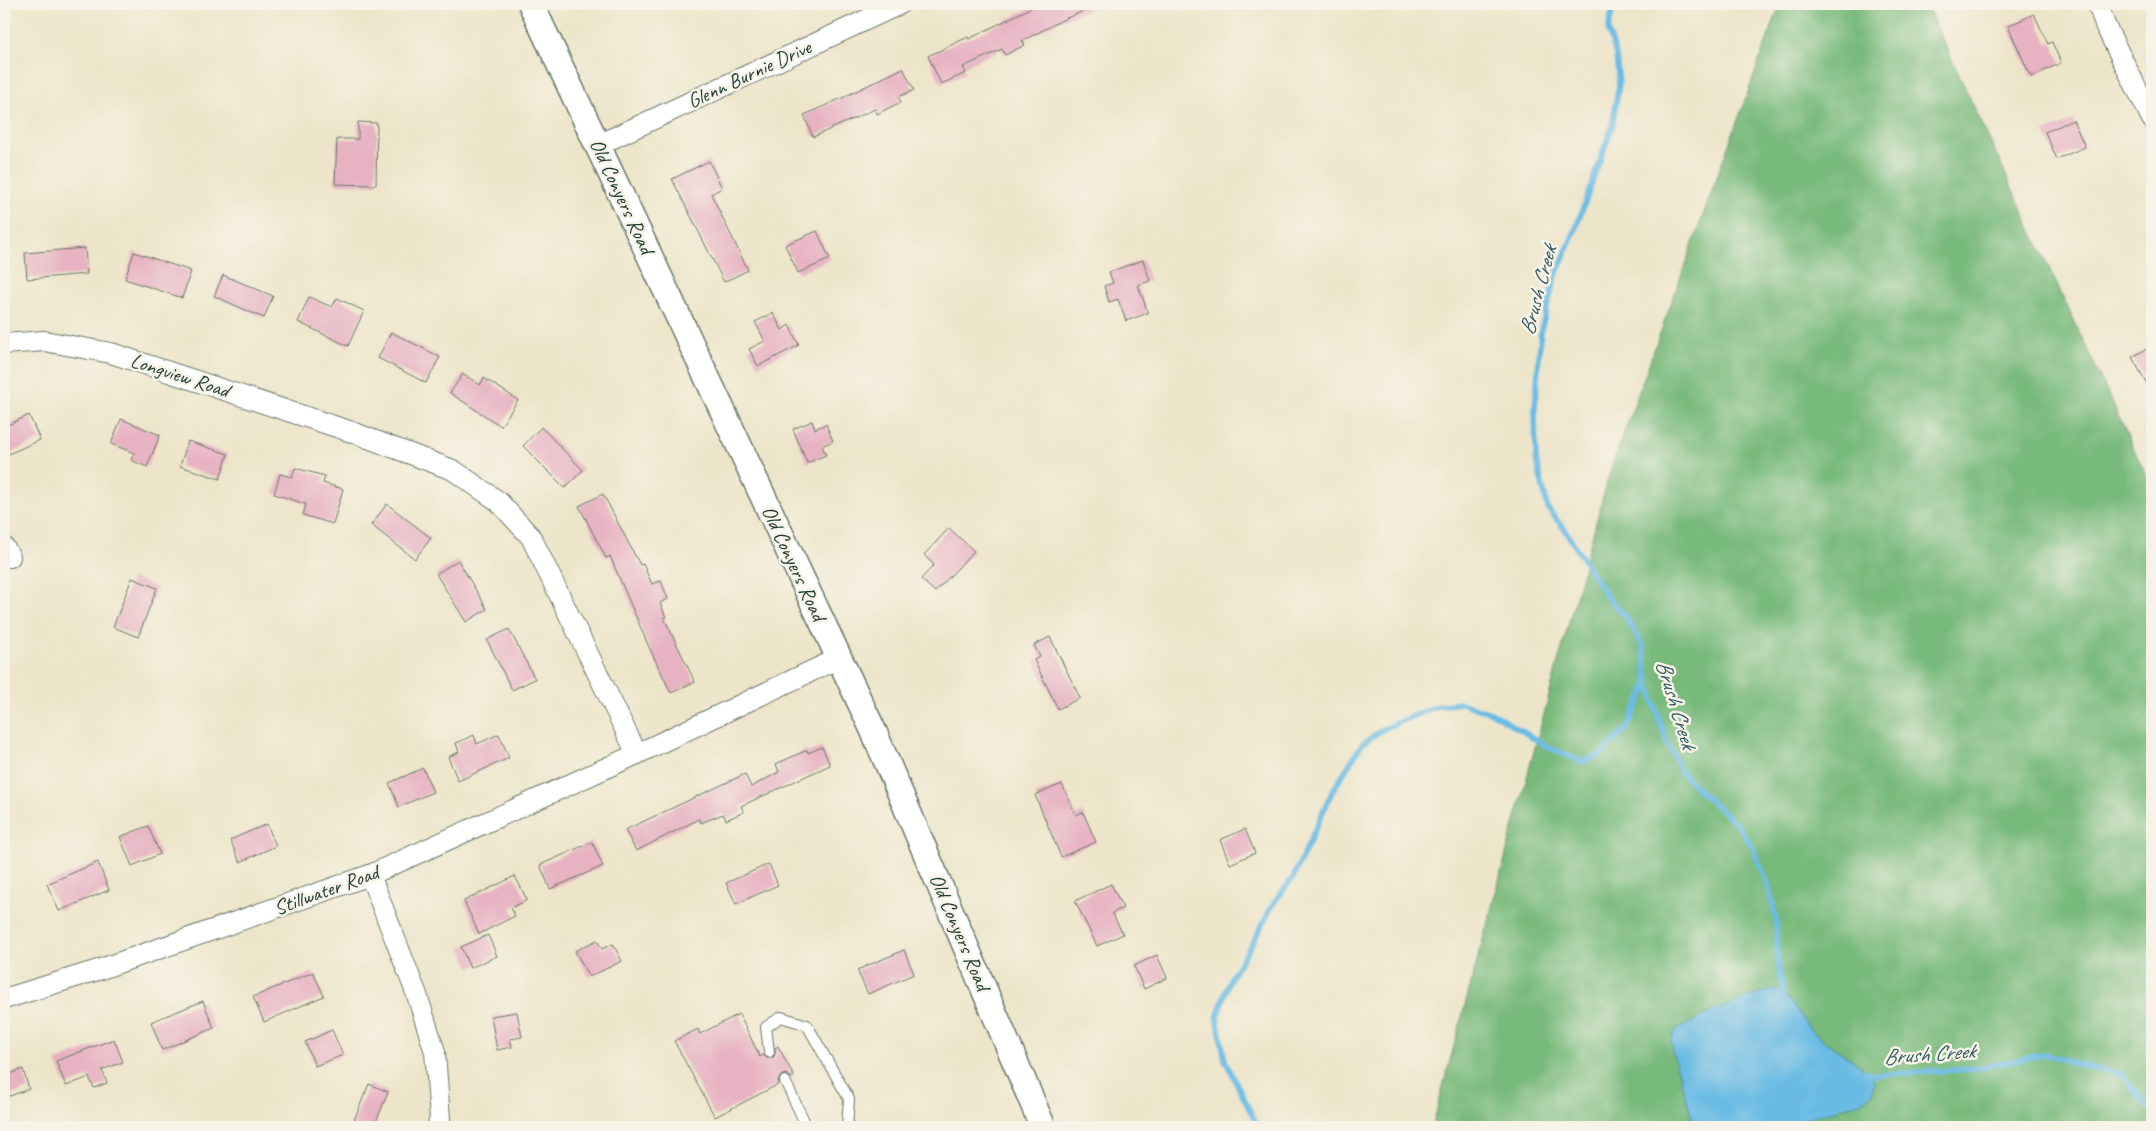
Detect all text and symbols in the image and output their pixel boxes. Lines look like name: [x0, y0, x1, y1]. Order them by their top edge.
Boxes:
street label: Glenn Burnie Drive: [683, 33, 816, 114]
street label: Old Conyers Road: [584, 134, 662, 261]
water label: Brush Creek: [1513, 239, 1564, 338]
street label: Longview Road: [127, 347, 236, 404]
street label: Old Conyers Road: [756, 501, 834, 628]
water label: Brush Creek: [1649, 657, 1704, 756]
street label: Stillwater Road: [270, 858, 385, 921]
street label: Old Conyers Road: [924, 870, 998, 998]
water label: Brush Creek: [1883, 1037, 1979, 1071]

